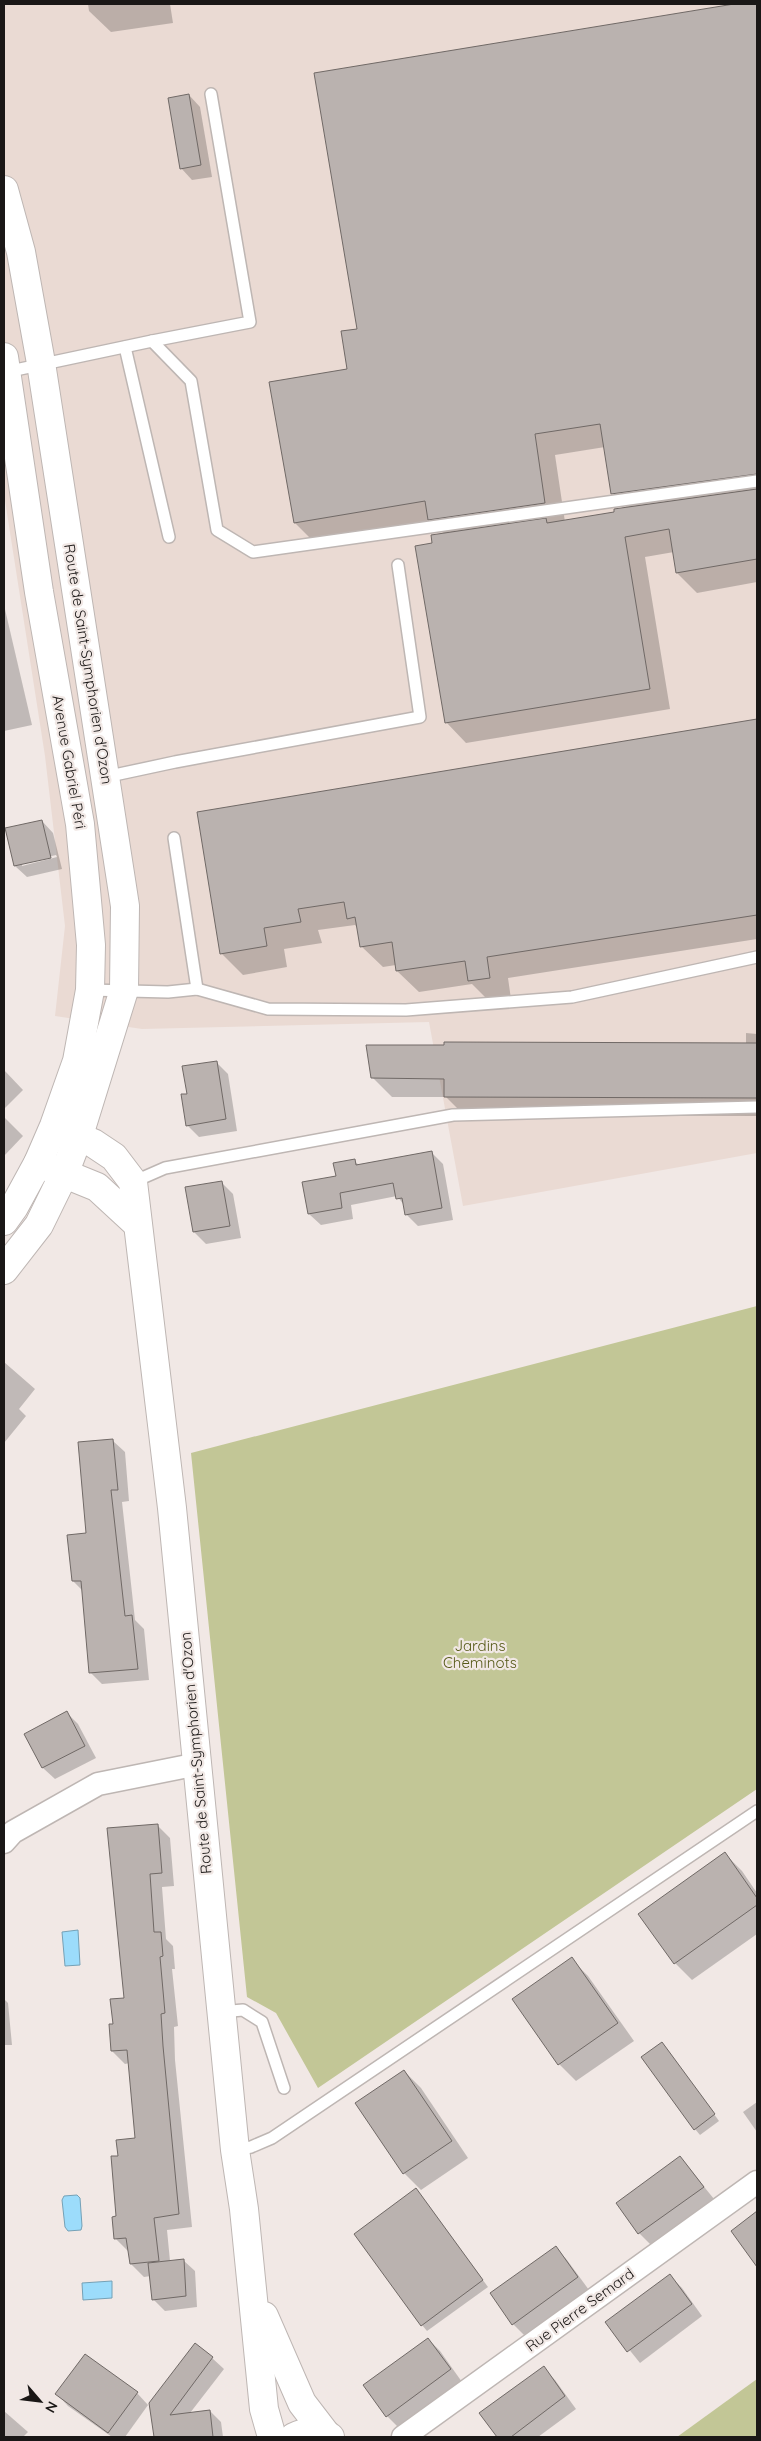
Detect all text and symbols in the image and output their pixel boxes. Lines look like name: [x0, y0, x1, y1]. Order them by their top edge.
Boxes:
street label: Route de Saint-Symphorien d'Ozon: [60, 542, 117, 785]
street label: Avenue Gabriel Péri: [48, 694, 91, 830]
street label: Route de Saint-Symphorien d'Ozon: [175, 1631, 216, 1875]
park label: Jardins Cheminots: [443, 1636, 517, 1672]
street label: Rue Pierre Semard: [522, 2264, 638, 2355]
north arrow: [15, 2376, 65, 2426]
text: N: [41, 2398, 62, 2416]

